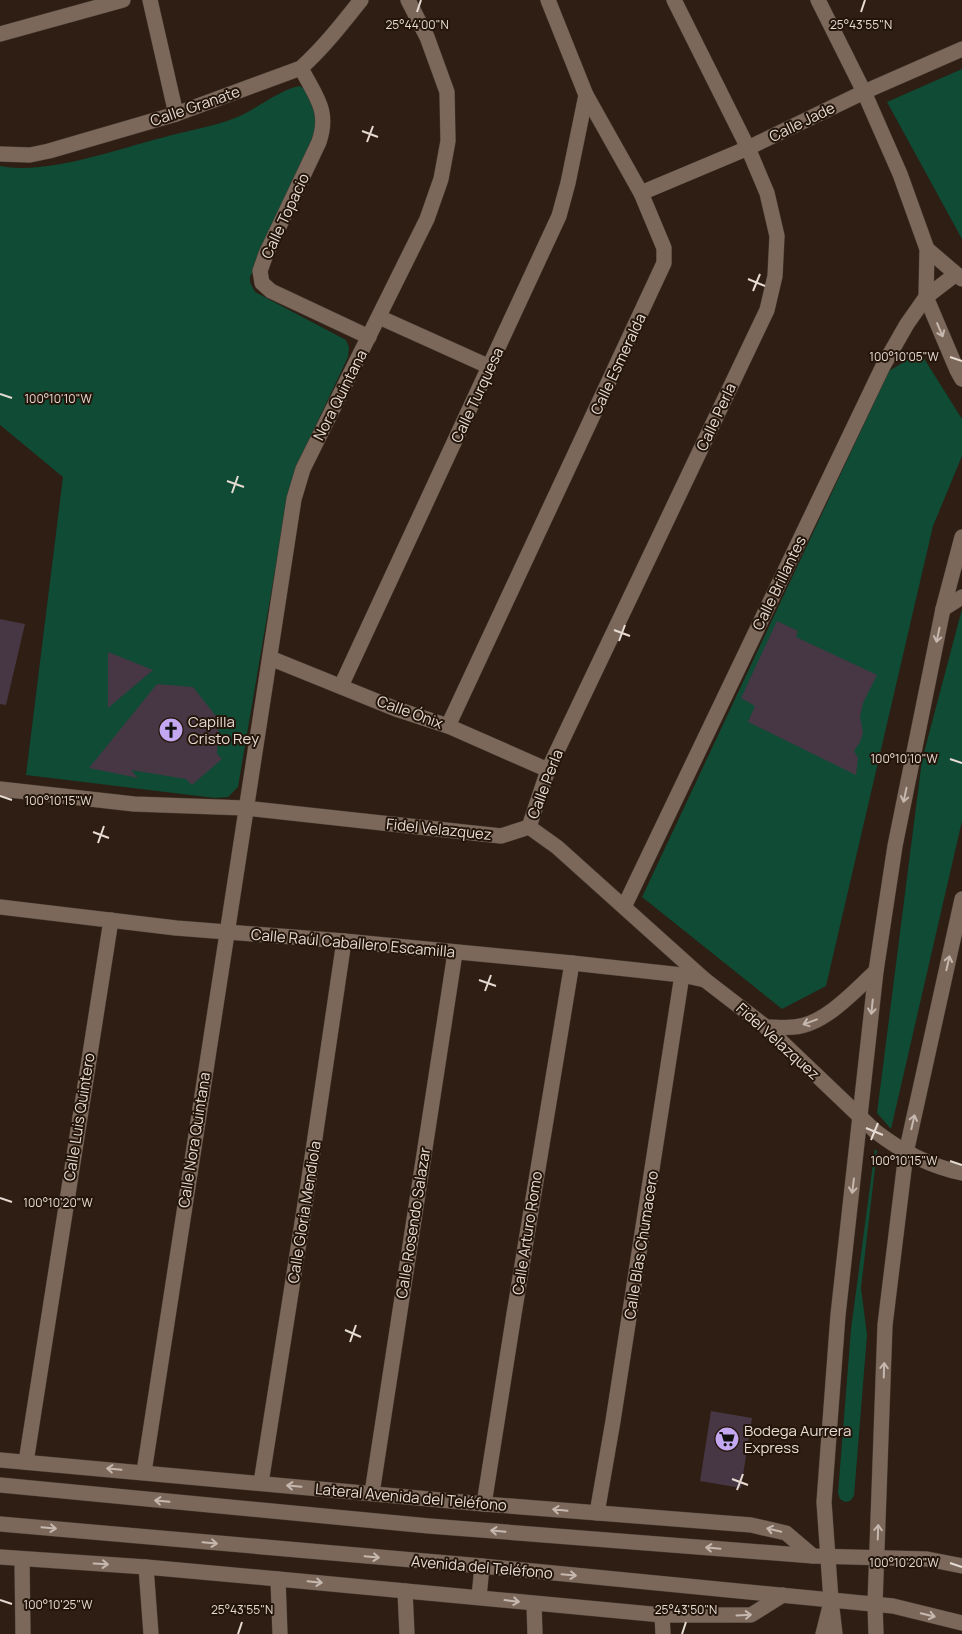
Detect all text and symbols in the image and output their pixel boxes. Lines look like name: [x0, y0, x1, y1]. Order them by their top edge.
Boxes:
text: 25°44'00"N: [385, 16, 449, 33]
text: 25°43'55"N: [830, 16, 892, 33]
street label: Calle Granate: [147, 81, 243, 131]
street label: Calle Jade: [766, 97, 839, 147]
street label: Calle Topacio: [256, 170, 314, 262]
street label: Calle Esmeralda: [585, 310, 651, 418]
one-way arrow: [936, 322, 946, 337]
street label: Calle Turquesa: [446, 344, 508, 446]
street label: Nora Quintana: [308, 346, 372, 444]
text: 100°10'05"W: [869, 348, 940, 365]
street label: Calle Perla: [691, 380, 741, 454]
text: 100°10'10"W: [24, 390, 92, 407]
street label: Calle Brillantes: [747, 532, 811, 634]
one-way arrow: [933, 627, 942, 643]
street label: Calle Ónix: [374, 690, 446, 734]
place label: Capilla Cristo Rey: [188, 711, 259, 749]
church icon: Capilla Cristo Rey: [158, 717, 184, 743]
street label: Calle Perla: [522, 746, 568, 822]
text: 100°10'10"W: [870, 750, 938, 767]
one-way arrow: [900, 786, 909, 802]
text: 100°10'15"W: [25, 792, 92, 809]
street label: Fidel Velazquez: [385, 813, 493, 845]
street label: Calle Raúl Caballero Escamilla: [250, 924, 456, 962]
one-way arrow: [944, 956, 953, 972]
street label: Fidel Velazquez: [732, 998, 824, 1084]
one-way arrow: [867, 999, 877, 1015]
one-way arrow: [803, 1018, 818, 1027]
street label: Calle Luis Quintero: [58, 1051, 100, 1183]
street label: Calle Nora Quintana: [173, 1071, 215, 1209]
one-way arrow: [908, 1114, 918, 1130]
street label: Calle Gloria Mendiola: [282, 1139, 326, 1285]
street label: Calle Rosendo Salazar: [391, 1145, 435, 1300]
text: 100°10'15"W: [871, 1152, 938, 1169]
street label: Calle Blas Chumacero: [619, 1169, 663, 1321]
street label: Calle Arturo Romo: [507, 1170, 547, 1296]
one-way arrow: [848, 1178, 858, 1194]
text: 100°10'20"W: [23, 1194, 93, 1211]
one-way arrow: [879, 1362, 888, 1378]
place label: Bodega Aurrera Express: [744, 1420, 851, 1458]
supermarket icon: Bodega Aurrera Express: [714, 1426, 740, 1452]
one-way arrow: [107, 1465, 123, 1474]
street label: Lateral Avenida del Teléfono: [314, 1478, 508, 1516]
one-way arrow: [286, 1481, 302, 1491]
one-way arrow: [154, 1496, 170, 1505]
one-way arrow: [552, 1505, 568, 1515]
one-way arrow: [40, 1523, 56, 1533]
one-way arrow: [766, 1525, 782, 1534]
one-way arrow: [874, 1525, 883, 1541]
one-way arrow: [490, 1526, 506, 1536]
one-way arrow: [202, 1538, 218, 1547]
one-way arrow: [705, 1543, 721, 1553]
street label: Avenida del Teléfono: [410, 1550, 554, 1584]
one-way arrow: [364, 1552, 380, 1562]
text: 100°10'20"W: [869, 1554, 939, 1571]
one-way arrow: [93, 1560, 109, 1569]
one-way arrow: [561, 1570, 577, 1580]
one-way arrow: [307, 1577, 323, 1587]
text: 100°10'25"W: [24, 1596, 93, 1613]
one-way arrow: [503, 1596, 519, 1606]
text: 25°43'55"N: [211, 1601, 273, 1618]
text: 25°43'50"N: [655, 1601, 717, 1618]
one-way arrow: [735, 1610, 751, 1619]
one-way arrow: [919, 1610, 935, 1620]

